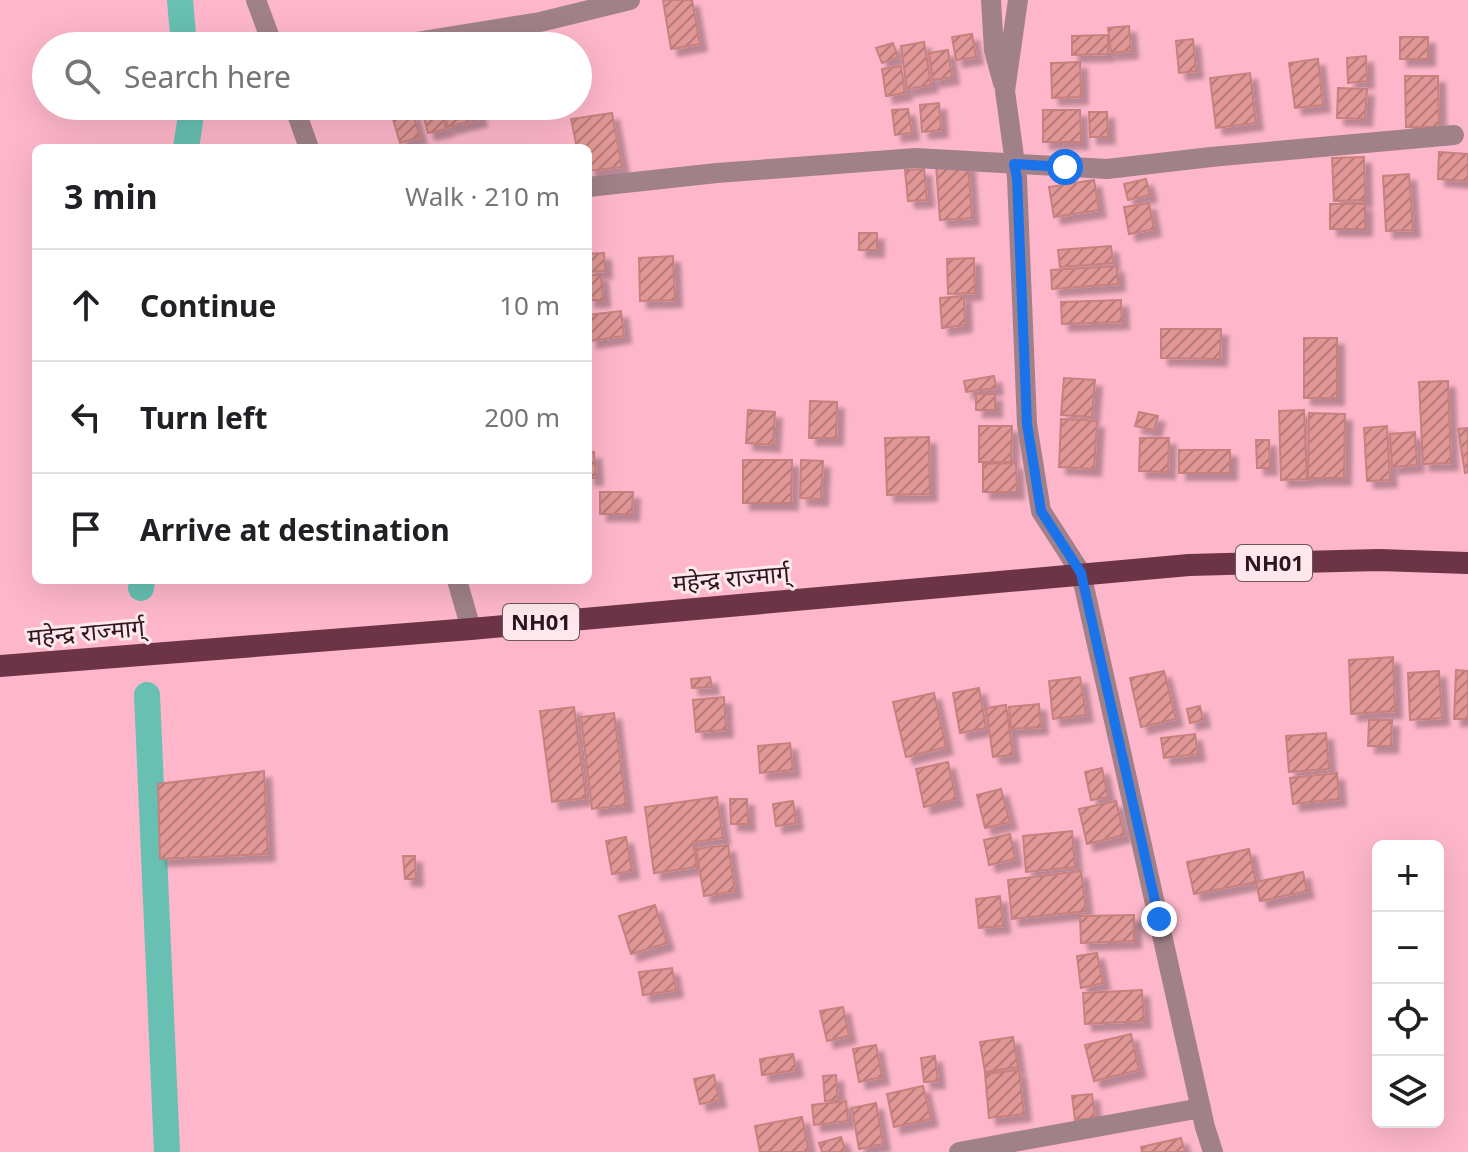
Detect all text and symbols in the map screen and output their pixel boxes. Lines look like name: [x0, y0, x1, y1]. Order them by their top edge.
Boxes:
search box: [32, 32, 592, 120]
icon: search: [60, 54, 104, 98]
text: Search here: [124, 56, 291, 97]
route start: [1047, 149, 1083, 185]
text: 3 min: [64, 173, 158, 219]
text: Walk · 210 m: [405, 178, 560, 214]
icon: ahead: [64, 283, 108, 327]
text: Continue: [140, 285, 276, 326]
text: 10 m: [499, 287, 560, 323]
icon: left: [64, 395, 108, 439]
text: Turn left: [140, 397, 268, 438]
text: 200 m: [484, 399, 560, 435]
icon: arrive: [64, 507, 108, 551]
text: Arrive at destination: [140, 509, 450, 550]
road number: NH01: [1236, 545, 1312, 581]
street label: महेन्द्र राज्मार्ग्: [671, 556, 795, 599]
road number: NH01: [503, 604, 579, 640]
street label: महेन्द्र राज्मार्ग्: [26, 610, 150, 653]
map controls: [1372, 840, 1444, 1128]
button: +: [1372, 840, 1444, 912]
route end: [1141, 901, 1177, 937]
button: −: [1372, 912, 1444, 984]
button: locate: [1372, 984, 1444, 1056]
button: layers: [1372, 1056, 1444, 1128]

